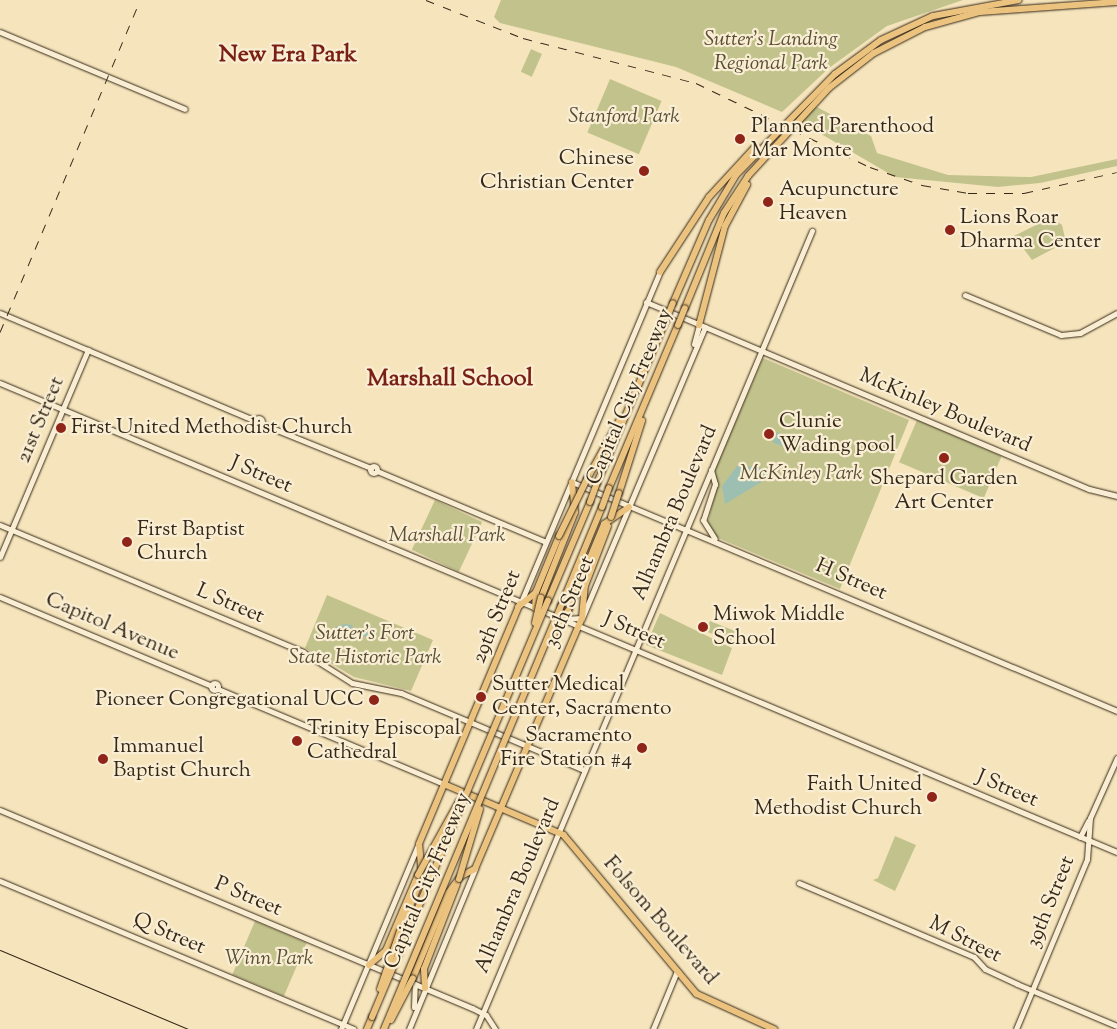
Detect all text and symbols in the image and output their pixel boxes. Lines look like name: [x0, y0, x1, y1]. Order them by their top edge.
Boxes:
park label: Sutter's Landing Regional Park: [704, 27, 838, 77]
district label: New Era Park: [219, 42, 357, 70]
park label: Stanford Park: [568, 104, 680, 130]
place label: Planned Parenthood Mar Monte: [751, 114, 934, 164]
marker: Planned Parenthood Mar Monte: [733, 132, 747, 146]
place label: Chinese Christian Center: [480, 146, 634, 196]
marker: Chinese Christian Center: [638, 165, 650, 177]
place label: Acupuncture Heaven: [779, 177, 899, 227]
marker: Acupuncture Heaven: [761, 195, 775, 209]
place label: Lions Roar Dharma Center: [960, 205, 1101, 255]
marker: Lions Roar Dharma Center: [944, 224, 956, 236]
street label: Capital City Freeway: [581, 305, 679, 489]
street label: McKinley Boulevard: [855, 363, 1035, 459]
district label: Marshall School: [367, 366, 533, 394]
street label: 21st Street: [12, 373, 70, 467]
place label: Clunie Wading pool: [779, 409, 896, 459]
place label: First United Methodist Church: [71, 415, 353, 441]
marker: First United Methodist Church: [55, 422, 67, 434]
street label: Alhambra Boulevard: [627, 422, 723, 604]
marker: Clunie Wading pool: [763, 428, 775, 440]
street label: J Street: [226, 451, 296, 499]
marker: Shepard Garden Art Center: [938, 452, 950, 464]
park label: McKinley Park: [739, 461, 863, 487]
place label: Shepard Garden Art Center: [870, 466, 1018, 516]
place label: First Baptist Church: [137, 517, 245, 567]
park label: Marshall Park: [388, 523, 506, 549]
marker: First Baptist Church: [121, 536, 133, 548]
street label: 30th Street: [539, 552, 601, 652]
street label: H Street: [811, 554, 891, 606]
street label: 29th Street: [467, 567, 527, 667]
street label: L Street: [192, 578, 268, 630]
street label: Capitol Avenue: [41, 588, 183, 666]
place label: Miwok Middle School: [713, 602, 845, 652]
street label: J Street: [599, 607, 669, 655]
park label: Sutter's Fort State Historic Park: [289, 621, 441, 671]
marker: Miwok Middle School: [697, 621, 709, 633]
place label: Sutter Medical Center, Sacramento: [492, 672, 671, 722]
place label: Pioneer Congregational UCC: [95, 687, 364, 713]
marker: Sutter Medical Center, Sacramento: [474, 690, 488, 704]
marker: Pioneer Congregational UCC: [368, 694, 380, 706]
place label: Trinity Episcopal Cathedral: [307, 716, 461, 766]
place label: Sacramento Fire Station #4: [500, 723, 632, 773]
place label: Immanuel Baptist Church: [113, 734, 251, 784]
marker: Trinity Episcopal Cathedral: [291, 735, 303, 747]
marker: Sacramento Fire Station #4: [636, 742, 648, 754]
marker: Immanuel Baptist Church: [97, 753, 109, 765]
street label: J Street: [972, 765, 1042, 813]
place label: Faith United Methodist Church: [754, 772, 922, 822]
street label: Capital City Freeway: [379, 789, 477, 973]
marker: Faith United Methodist Church: [926, 791, 938, 803]
street label: Alhambra Boulevard: [470, 795, 566, 977]
street label: Folsom Boulevard: [597, 852, 723, 990]
street label: 39th Street: [1021, 852, 1081, 952]
street label: P Street: [211, 872, 285, 922]
street label: Q Street: [129, 907, 209, 961]
street label: M Street: [925, 911, 1005, 969]
park label: Winn Park: [225, 946, 313, 972]

